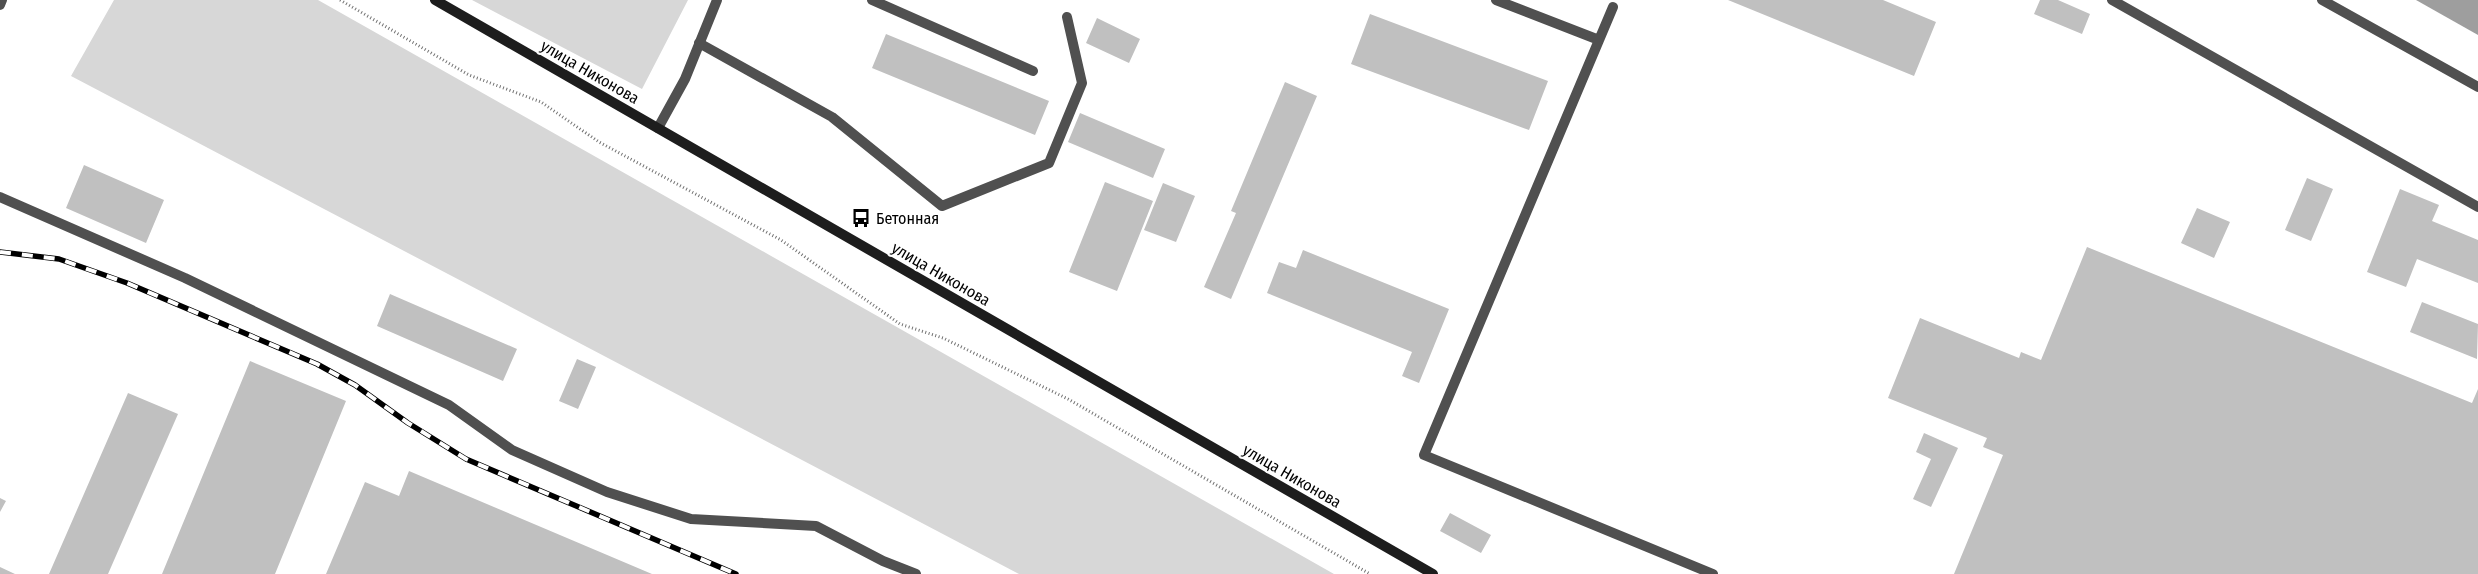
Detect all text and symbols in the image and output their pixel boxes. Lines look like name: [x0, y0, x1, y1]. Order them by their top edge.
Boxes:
street label: улица Никонова: [537, 36, 643, 108]
bus stop icon: Бетонная: [850, 207, 872, 229]
place label: Бетонная: [876, 209, 939, 228]
street label: улица Никонова: [888, 238, 994, 310]
street label: улица Никонова: [1239, 440, 1345, 512]

